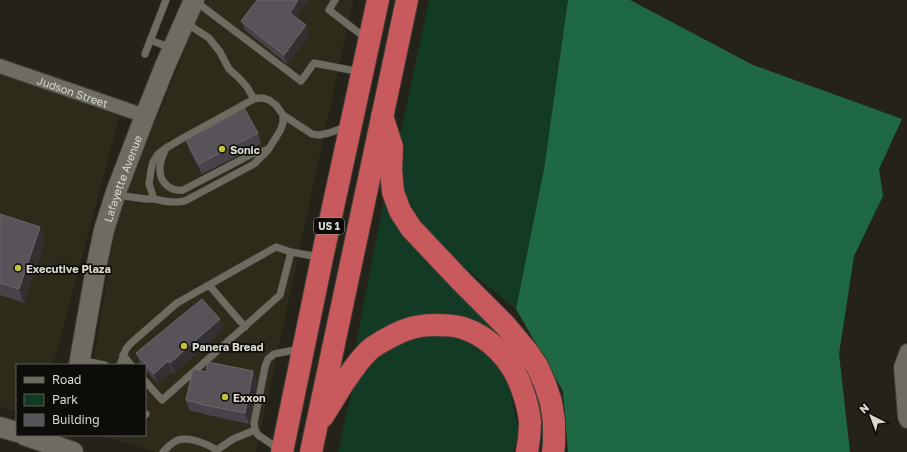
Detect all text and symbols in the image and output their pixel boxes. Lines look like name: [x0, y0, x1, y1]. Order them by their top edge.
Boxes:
street label: Judson Street: [36, 73, 110, 109]
street label: Lafayette Avenue: [100, 133, 144, 223]
place label: Sonic: [230, 143, 261, 156]
marker: Sonic: [217, 144, 227, 154]
road number: US 1: [314, 218, 344, 234]
place label: Executive Plaza: [26, 262, 111, 275]
marker: Executive Plaza: [13, 263, 23, 273]
place label: Panera Bread: [192, 340, 264, 353]
marker: Panera Bread: [179, 341, 189, 351]
legend: [16, 364, 146, 436]
text: Road: [52, 372, 81, 387]
place label: Exxon: [233, 391, 266, 404]
text: Park: [52, 392, 78, 407]
marker: Exxon: [220, 392, 230, 402]
north arrow: [851, 396, 891, 436]
text: N: [857, 401, 871, 416]
text: Building: [52, 412, 100, 427]

